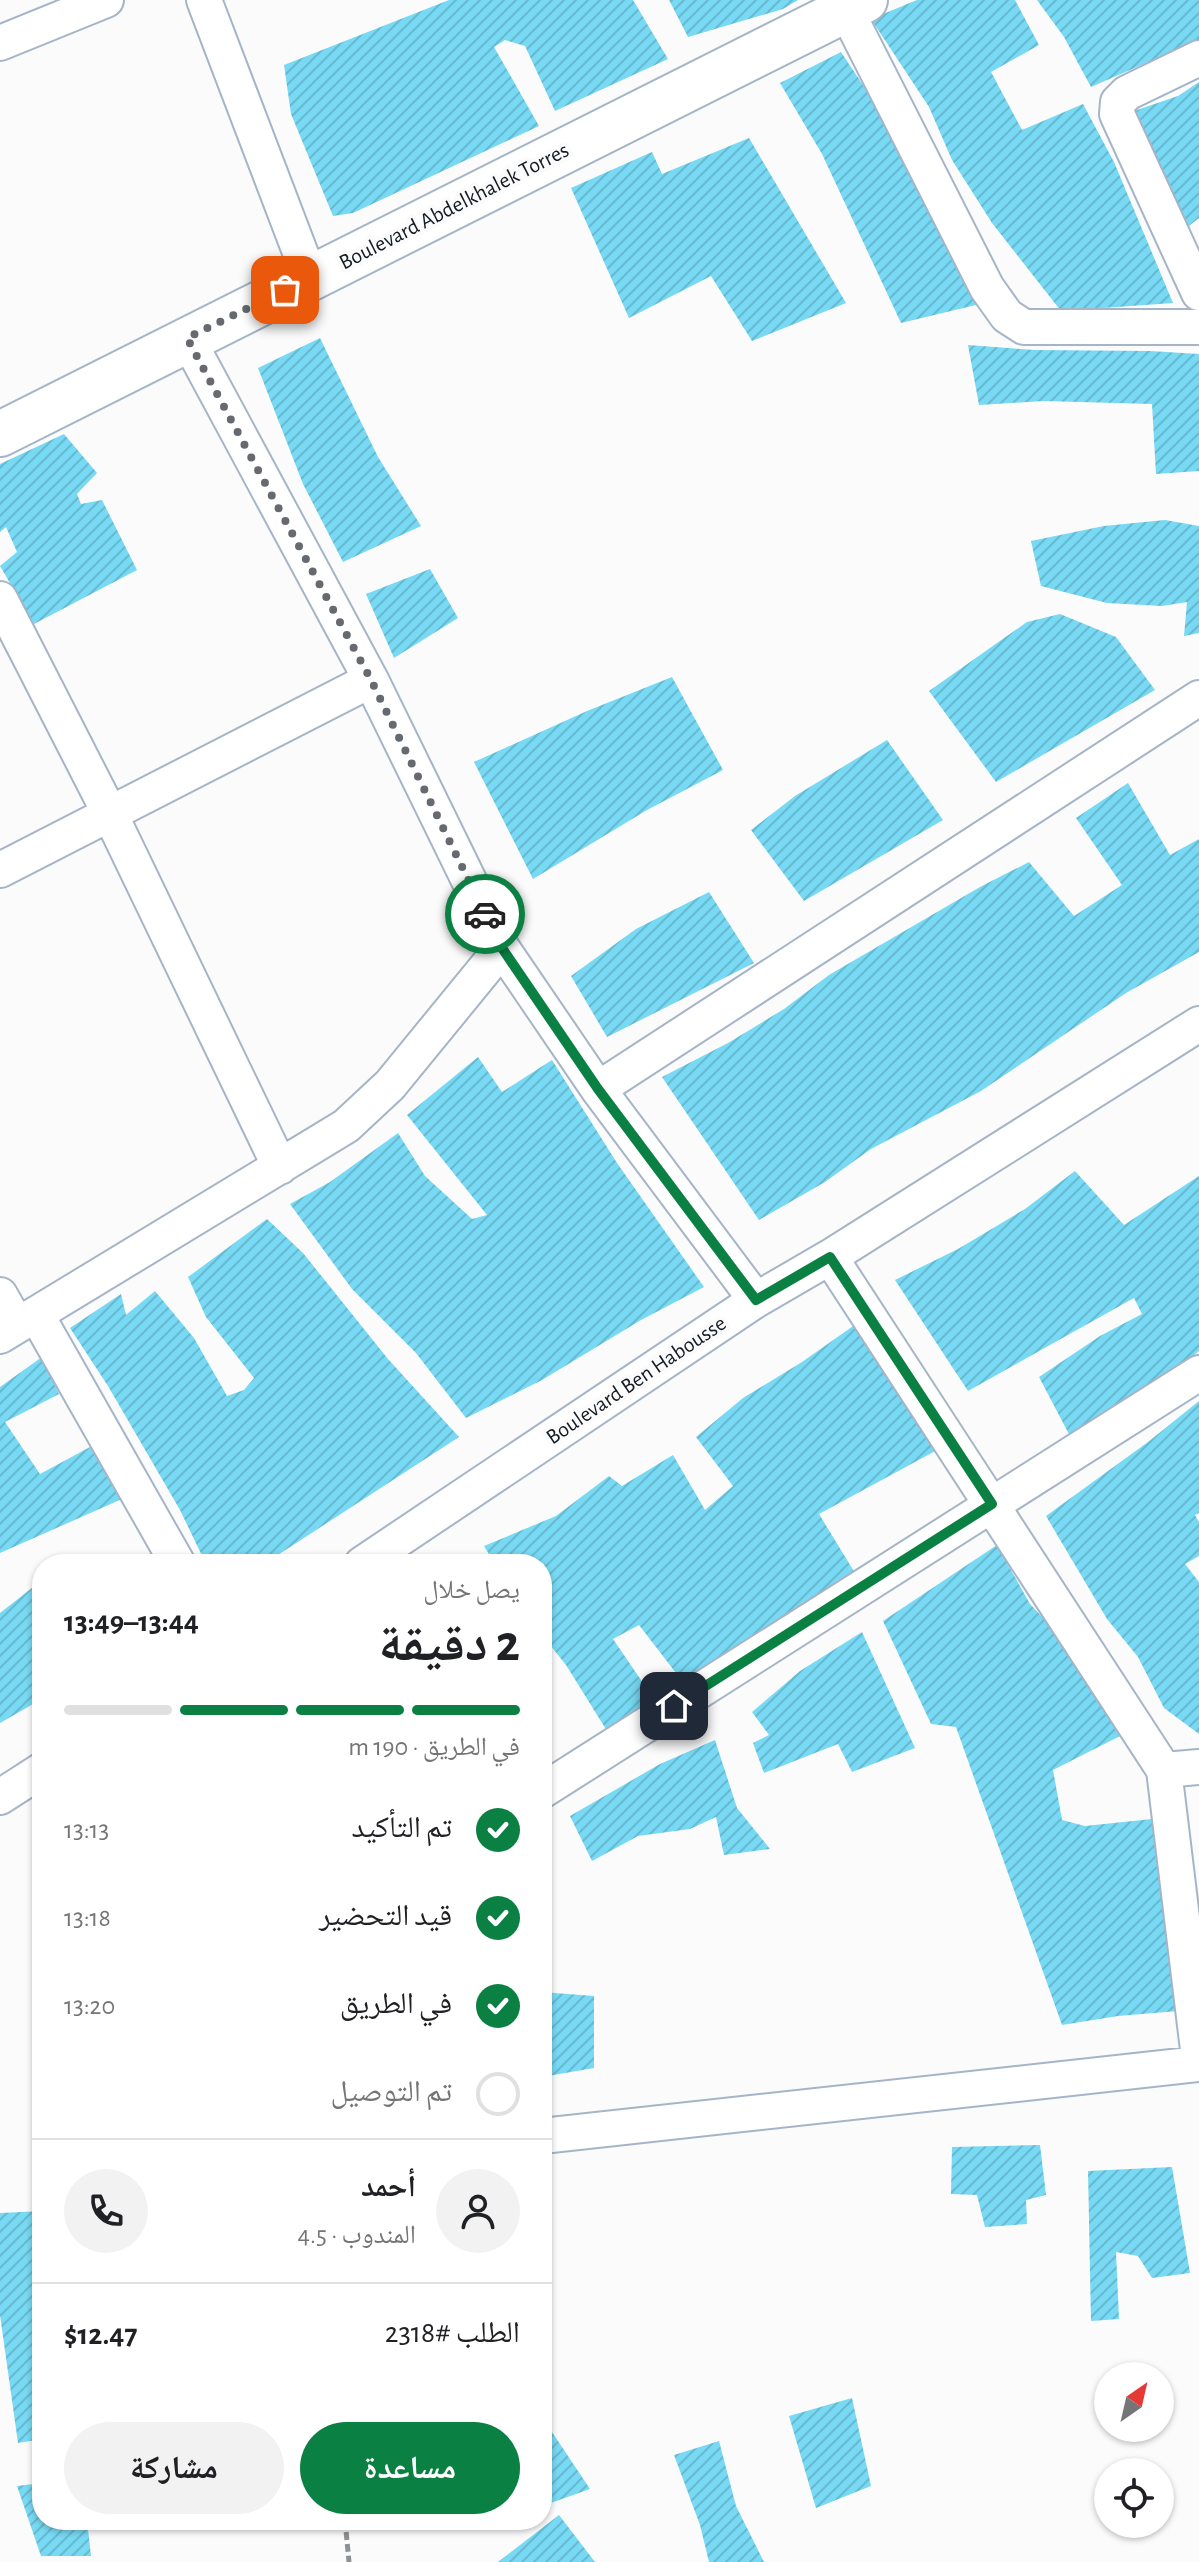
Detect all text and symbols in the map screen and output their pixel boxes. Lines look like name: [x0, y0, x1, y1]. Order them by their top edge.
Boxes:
street label: Boulevard Abdelkhalek Torres: [336, 138, 572, 274]
pin: [251, 256, 319, 324]
icon: bag: [263, 268, 307, 312]
courier: [445, 874, 525, 954]
icon: car: [463, 892, 507, 936]
street label: Boulevard Ben Habousse: [542, 1312, 730, 1448]
text: يصل خلال: [423, 1577, 520, 1603]
text: 13:44–13:49: [64, 1607, 199, 1637]
text: 2 دقيقة: [378, 1618, 520, 1670]
pin: [640, 1672, 708, 1740]
icon: home: [652, 1684, 696, 1728]
text: في الطريق · 190 m: [348, 1734, 520, 1760]
icon: check: [476, 1808, 520, 1852]
text: تم التأكيد: [352, 1813, 452, 1843]
text: 13:13: [64, 1817, 109, 1843]
icon: check: [476, 1896, 520, 1940]
text: قيد التحضير: [319, 1901, 452, 1931]
text: 13:18: [64, 1905, 111, 1931]
icon: check: [476, 1984, 520, 2028]
text: في الطريق: [340, 1989, 452, 2019]
text: 13:20: [64, 1993, 115, 2019]
text: تم التوصيل: [330, 2077, 452, 2107]
button: phone: [64, 2169, 148, 2253]
button: person: [436, 2169, 520, 2253]
text: أحمد: [361, 2172, 416, 2202]
text: المندوب · 4.5: [298, 2222, 416, 2248]
text: الطلب #2318: [385, 2318, 520, 2348]
text: $12.47: [64, 2320, 137, 2350]
north arrow: [1094, 2362, 1174, 2442]
map controls: [1094, 2362, 1174, 2538]
button: مشاركة: [64, 2422, 284, 2514]
button: مساعدة: [300, 2422, 520, 2514]
button: locate: [1094, 2458, 1174, 2538]

